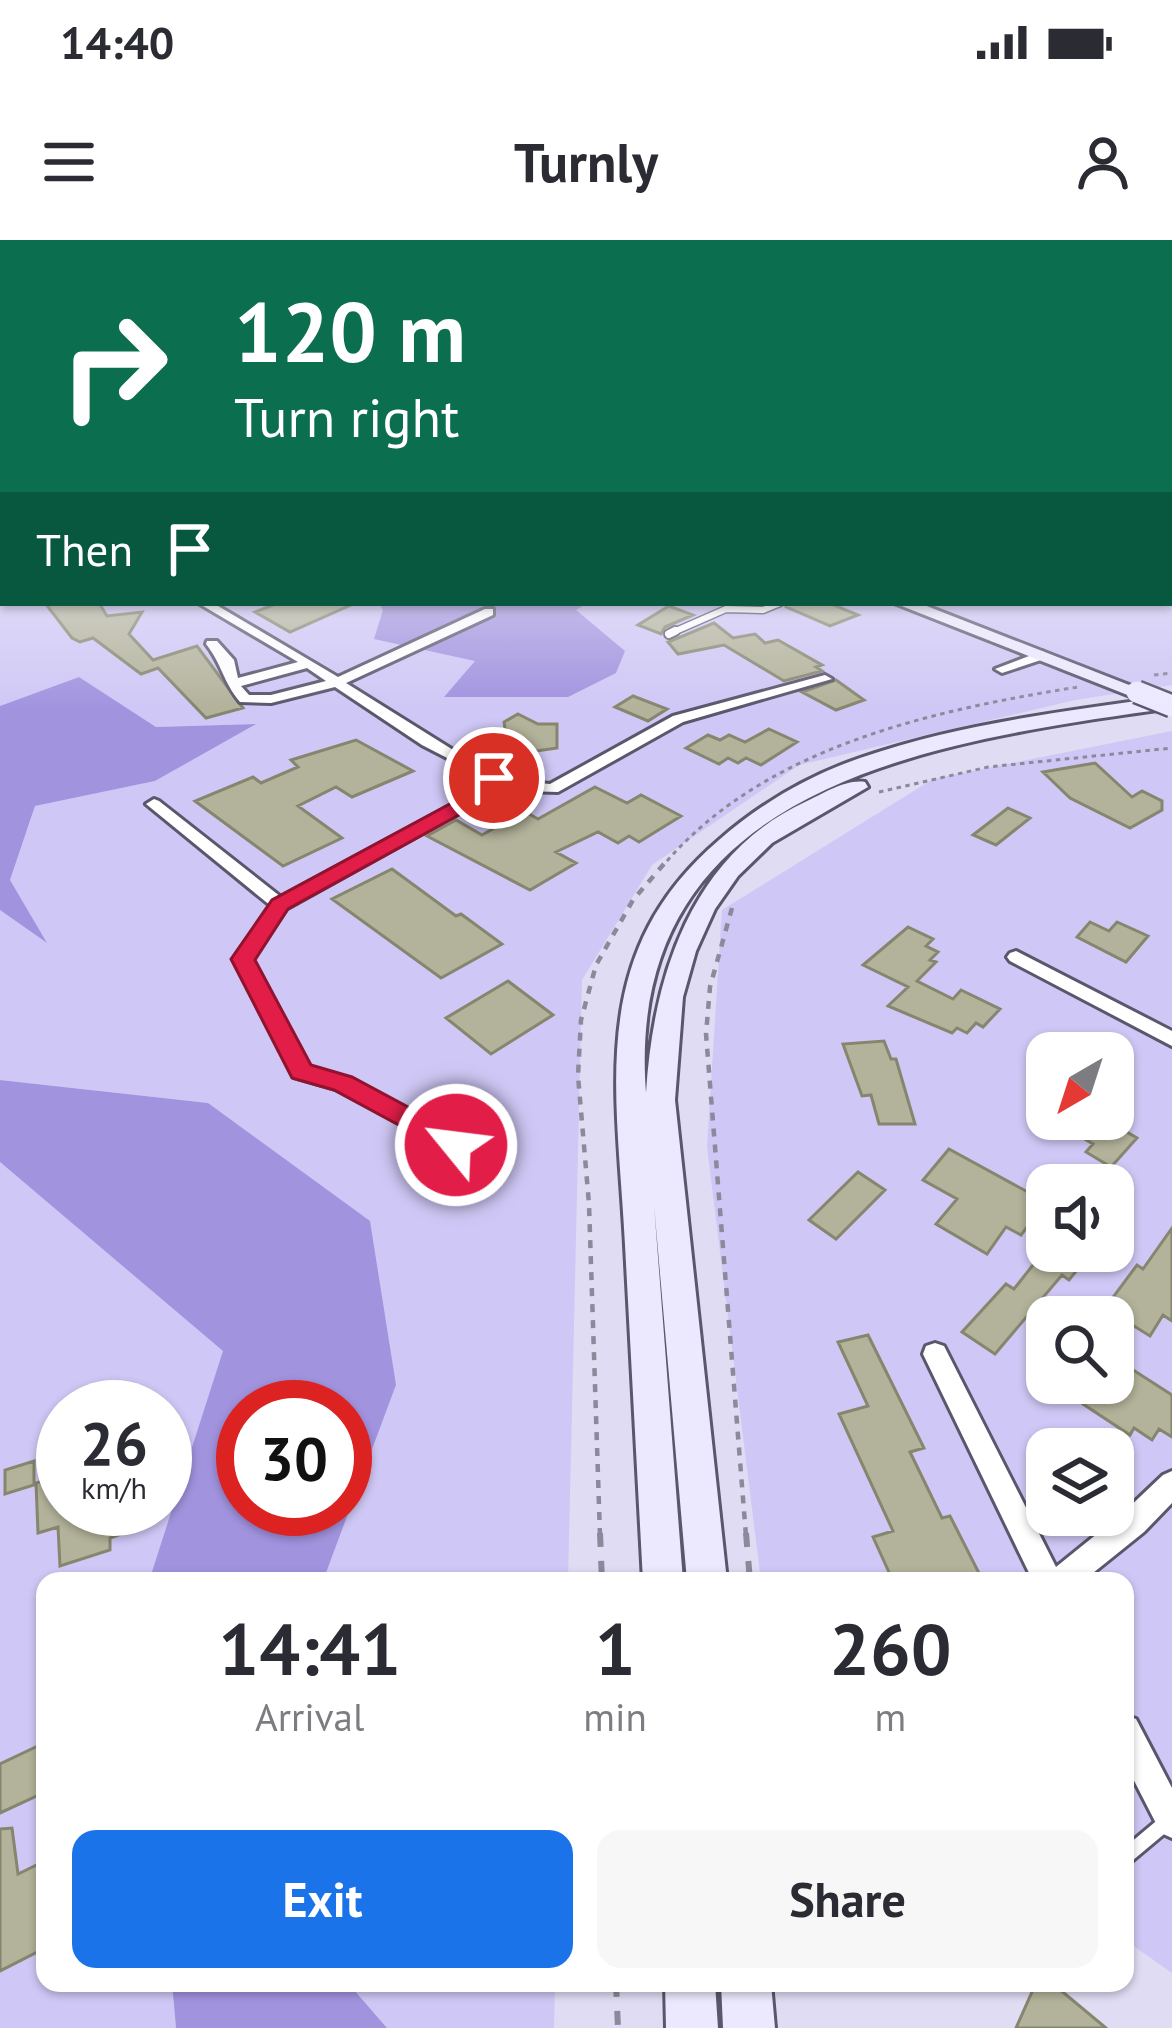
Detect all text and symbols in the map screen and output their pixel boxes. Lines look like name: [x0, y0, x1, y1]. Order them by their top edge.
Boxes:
text: 14:40: [60, 13, 174, 71]
text: Turnly: [514, 127, 658, 197]
icon: menu: [36, 129, 102, 195]
icon: person: [1070, 129, 1136, 195]
text: 120 m: [234, 276, 466, 385]
icon: right: [36, 288, 192, 444]
text: Turn right: [234, 382, 459, 452]
icon: arrive: [157, 516, 223, 582]
text: Then: [36, 520, 133, 578]
pin: [443, 727, 545, 829]
icon: arrive: [461, 745, 527, 811]
north arrow: [1026, 1032, 1134, 1140]
map controls: [1026, 1032, 1134, 1536]
position arrow: [393, 1082, 519, 1208]
button: sound: [1026, 1164, 1134, 1272]
button: search: [1026, 1296, 1134, 1404]
speed limit sign: 30: [216, 1380, 372, 1536]
text: 26: [80, 1404, 148, 1482]
button: layers: [1026, 1428, 1134, 1536]
text: km/h: [81, 1468, 147, 1507]
text: 14:41: [218, 1602, 401, 1695]
text: 1: [595, 1602, 636, 1695]
text: 260: [829, 1602, 952, 1695]
text: Arrival: [255, 1691, 364, 1742]
text: min: [583, 1691, 647, 1742]
text: m: [875, 1691, 906, 1742]
button: Exit: [72, 1830, 573, 1968]
button: Share: [597, 1830, 1098, 1968]

